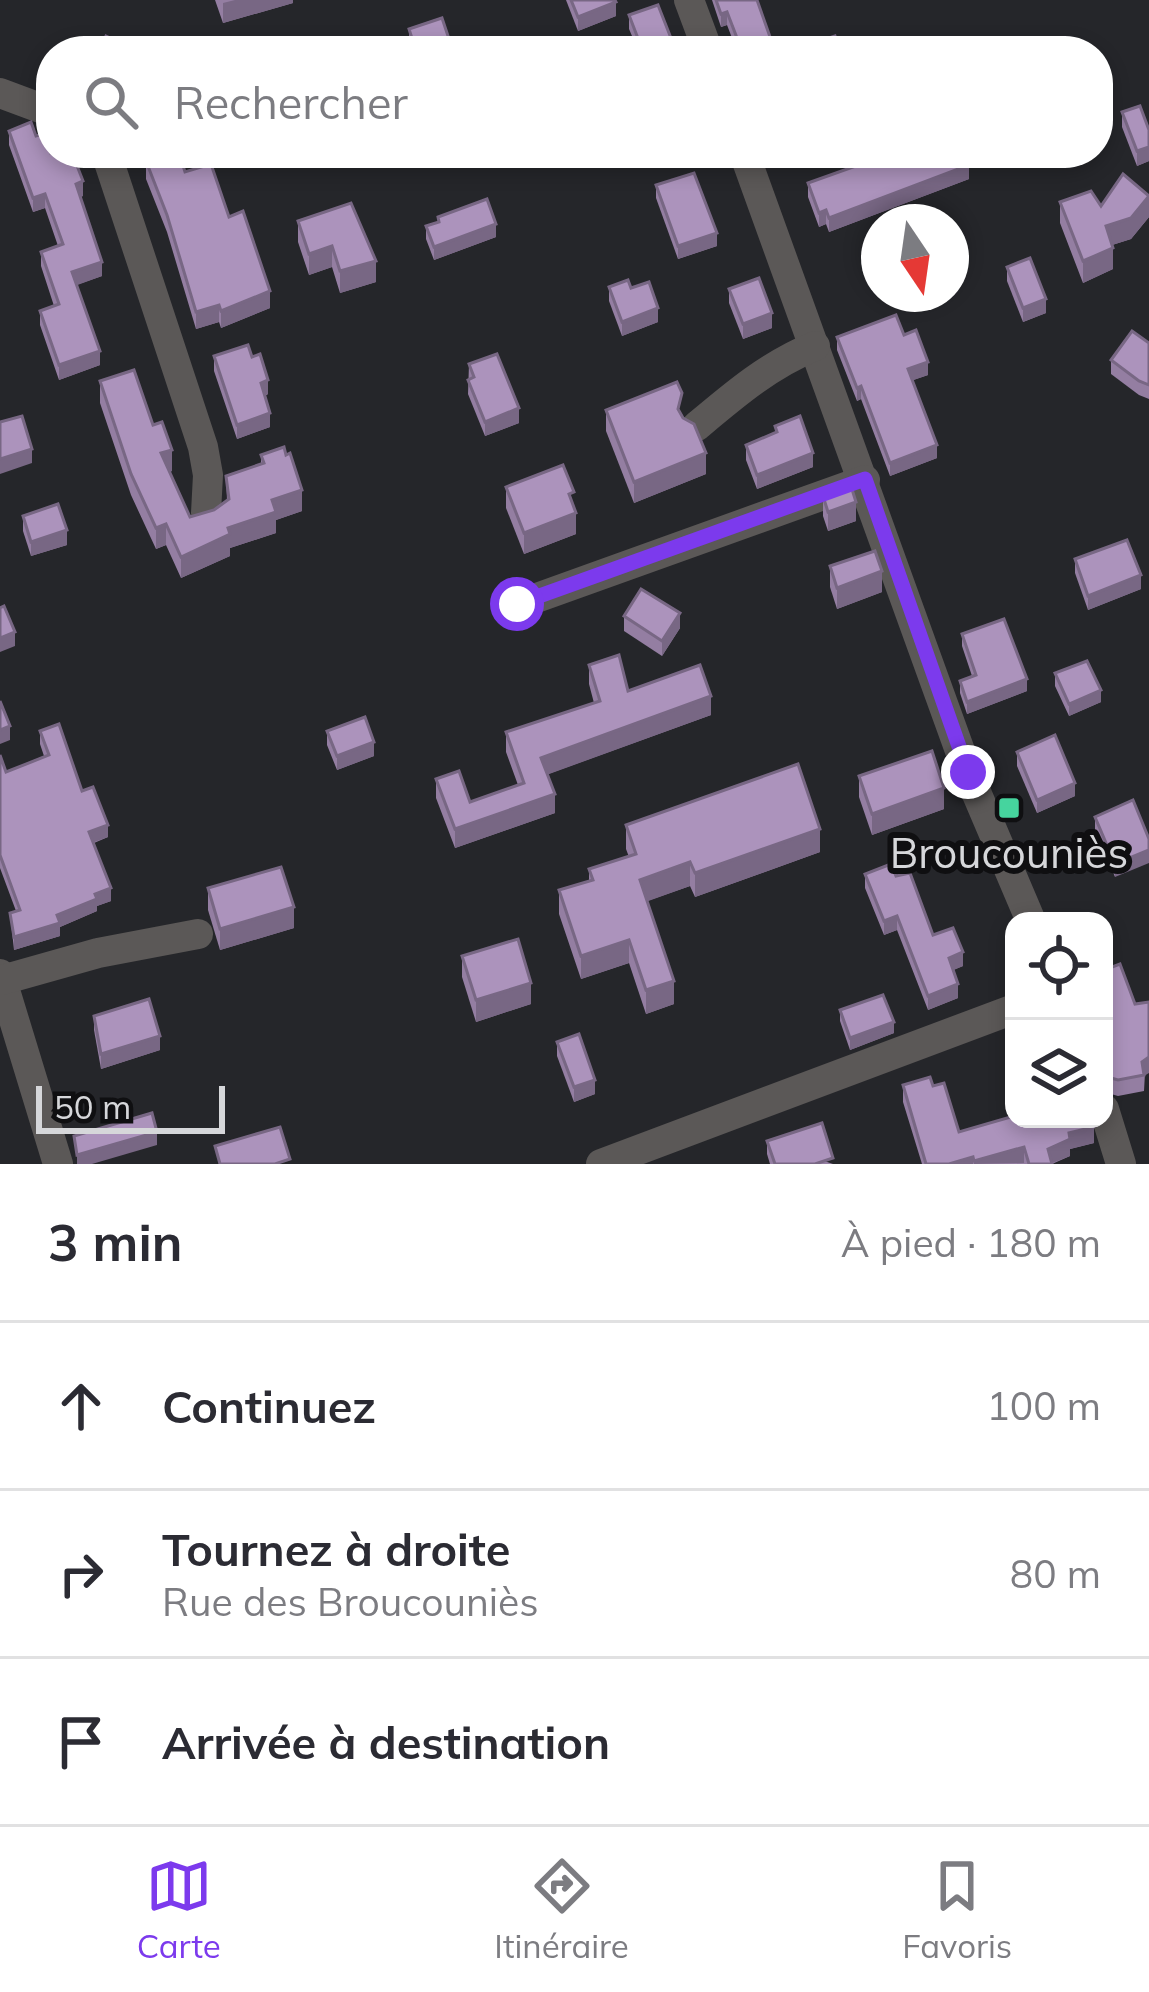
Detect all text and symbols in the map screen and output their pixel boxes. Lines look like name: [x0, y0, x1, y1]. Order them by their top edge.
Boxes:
search box: [36, 36, 1113, 168]
icon: search: [78, 69, 144, 135]
text: Rechercher: [174, 74, 408, 130]
north arrow: [861, 204, 969, 312]
route start: [490, 577, 544, 631]
route end: [941, 745, 995, 799]
marker: Broucouniès: [996, 795, 1022, 821]
place label: Broucouniès: [890, 826, 1128, 879]
map controls: [1005, 912, 1113, 1128]
button: locate: [1005, 912, 1113, 1020]
button: layers: [1005, 1020, 1113, 1128]
scale bar: [36, 1080, 225, 1133]
text: 50 m: [54, 1086, 131, 1127]
text: 3 min: [48, 1210, 183, 1274]
text: À pied · 180 m: [841, 1218, 1101, 1267]
icon: ahead: [48, 1373, 114, 1439]
text: Continuez: [162, 1378, 376, 1434]
text: 100 m: [986, 1381, 1101, 1430]
text: Tournez à droite: [162, 1521, 510, 1577]
icon: right: [48, 1541, 114, 1607]
text: 80 m: [1010, 1549, 1101, 1598]
text: Rue des Broucouniès: [162, 1577, 539, 1626]
icon: arrive: [48, 1709, 114, 1775]
text: Arrivée à destination: [162, 1714, 610, 1770]
tab: Carte: [137, 1853, 221, 1966]
tab: Itinéraire: [494, 1853, 629, 1966]
tab: Favoris: [902, 1853, 1012, 1966]

